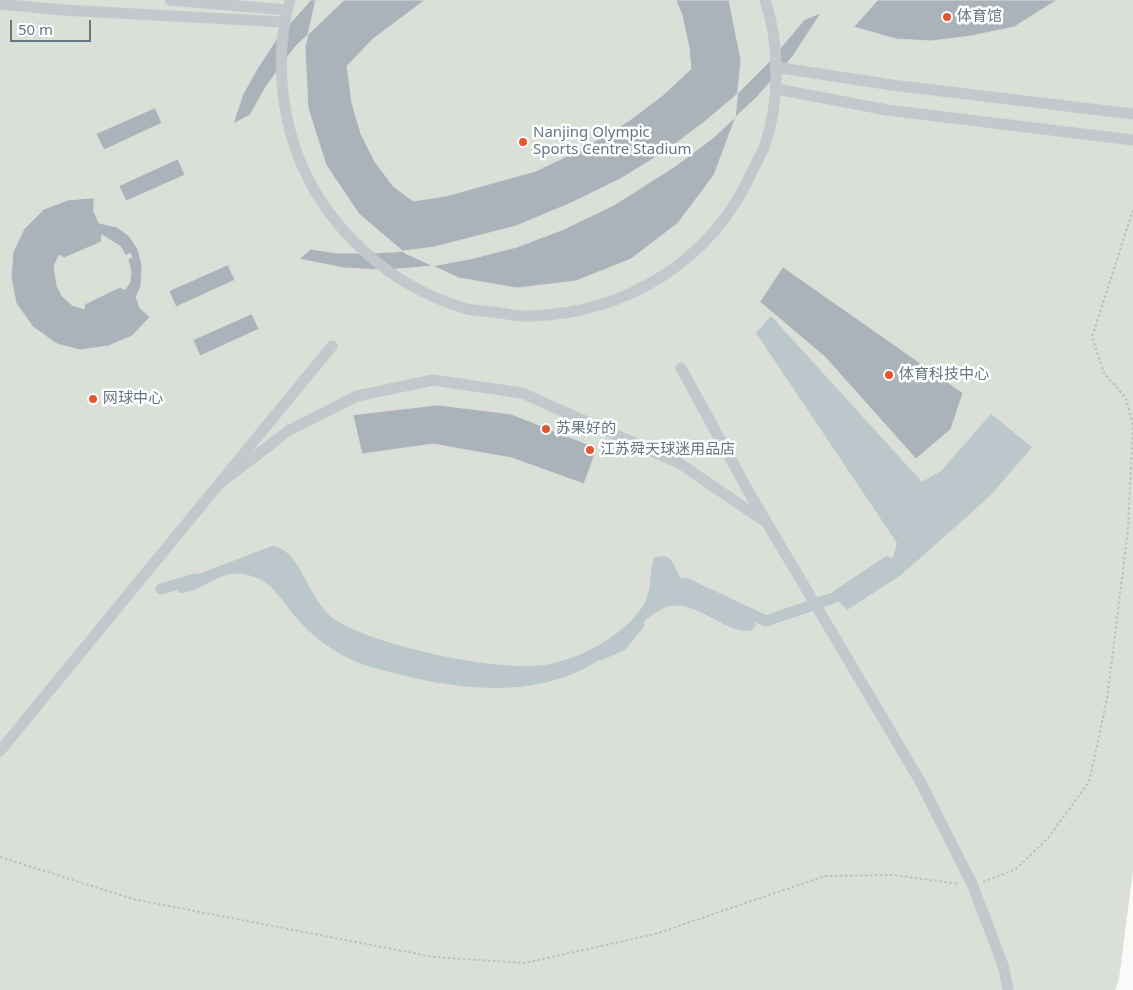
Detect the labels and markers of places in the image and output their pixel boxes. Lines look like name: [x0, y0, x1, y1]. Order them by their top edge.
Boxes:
place label: 体育馆: [957, 8, 1002, 26]
marker: 体育馆: [941, 11, 953, 23]
place label: Nanjing Olympic Sports Centre Stadium: [533, 124, 692, 159]
marker: Nanjing Olympic Sports Centre Stadium: [517, 136, 529, 148]
place label: 体育科技中心: [899, 366, 989, 384]
marker: 体育科技中心: [883, 369, 895, 381]
place label: 网球中心: [103, 390, 163, 408]
marker: 网球中心: [87, 393, 99, 405]
place label: 苏果好的: [556, 420, 616, 438]
marker: 苏果好的: [540, 423, 552, 435]
place label: 江苏舜天球迷用品店: [600, 441, 735, 459]
marker: 江苏舜天球迷用品店: [584, 444, 596, 456]

